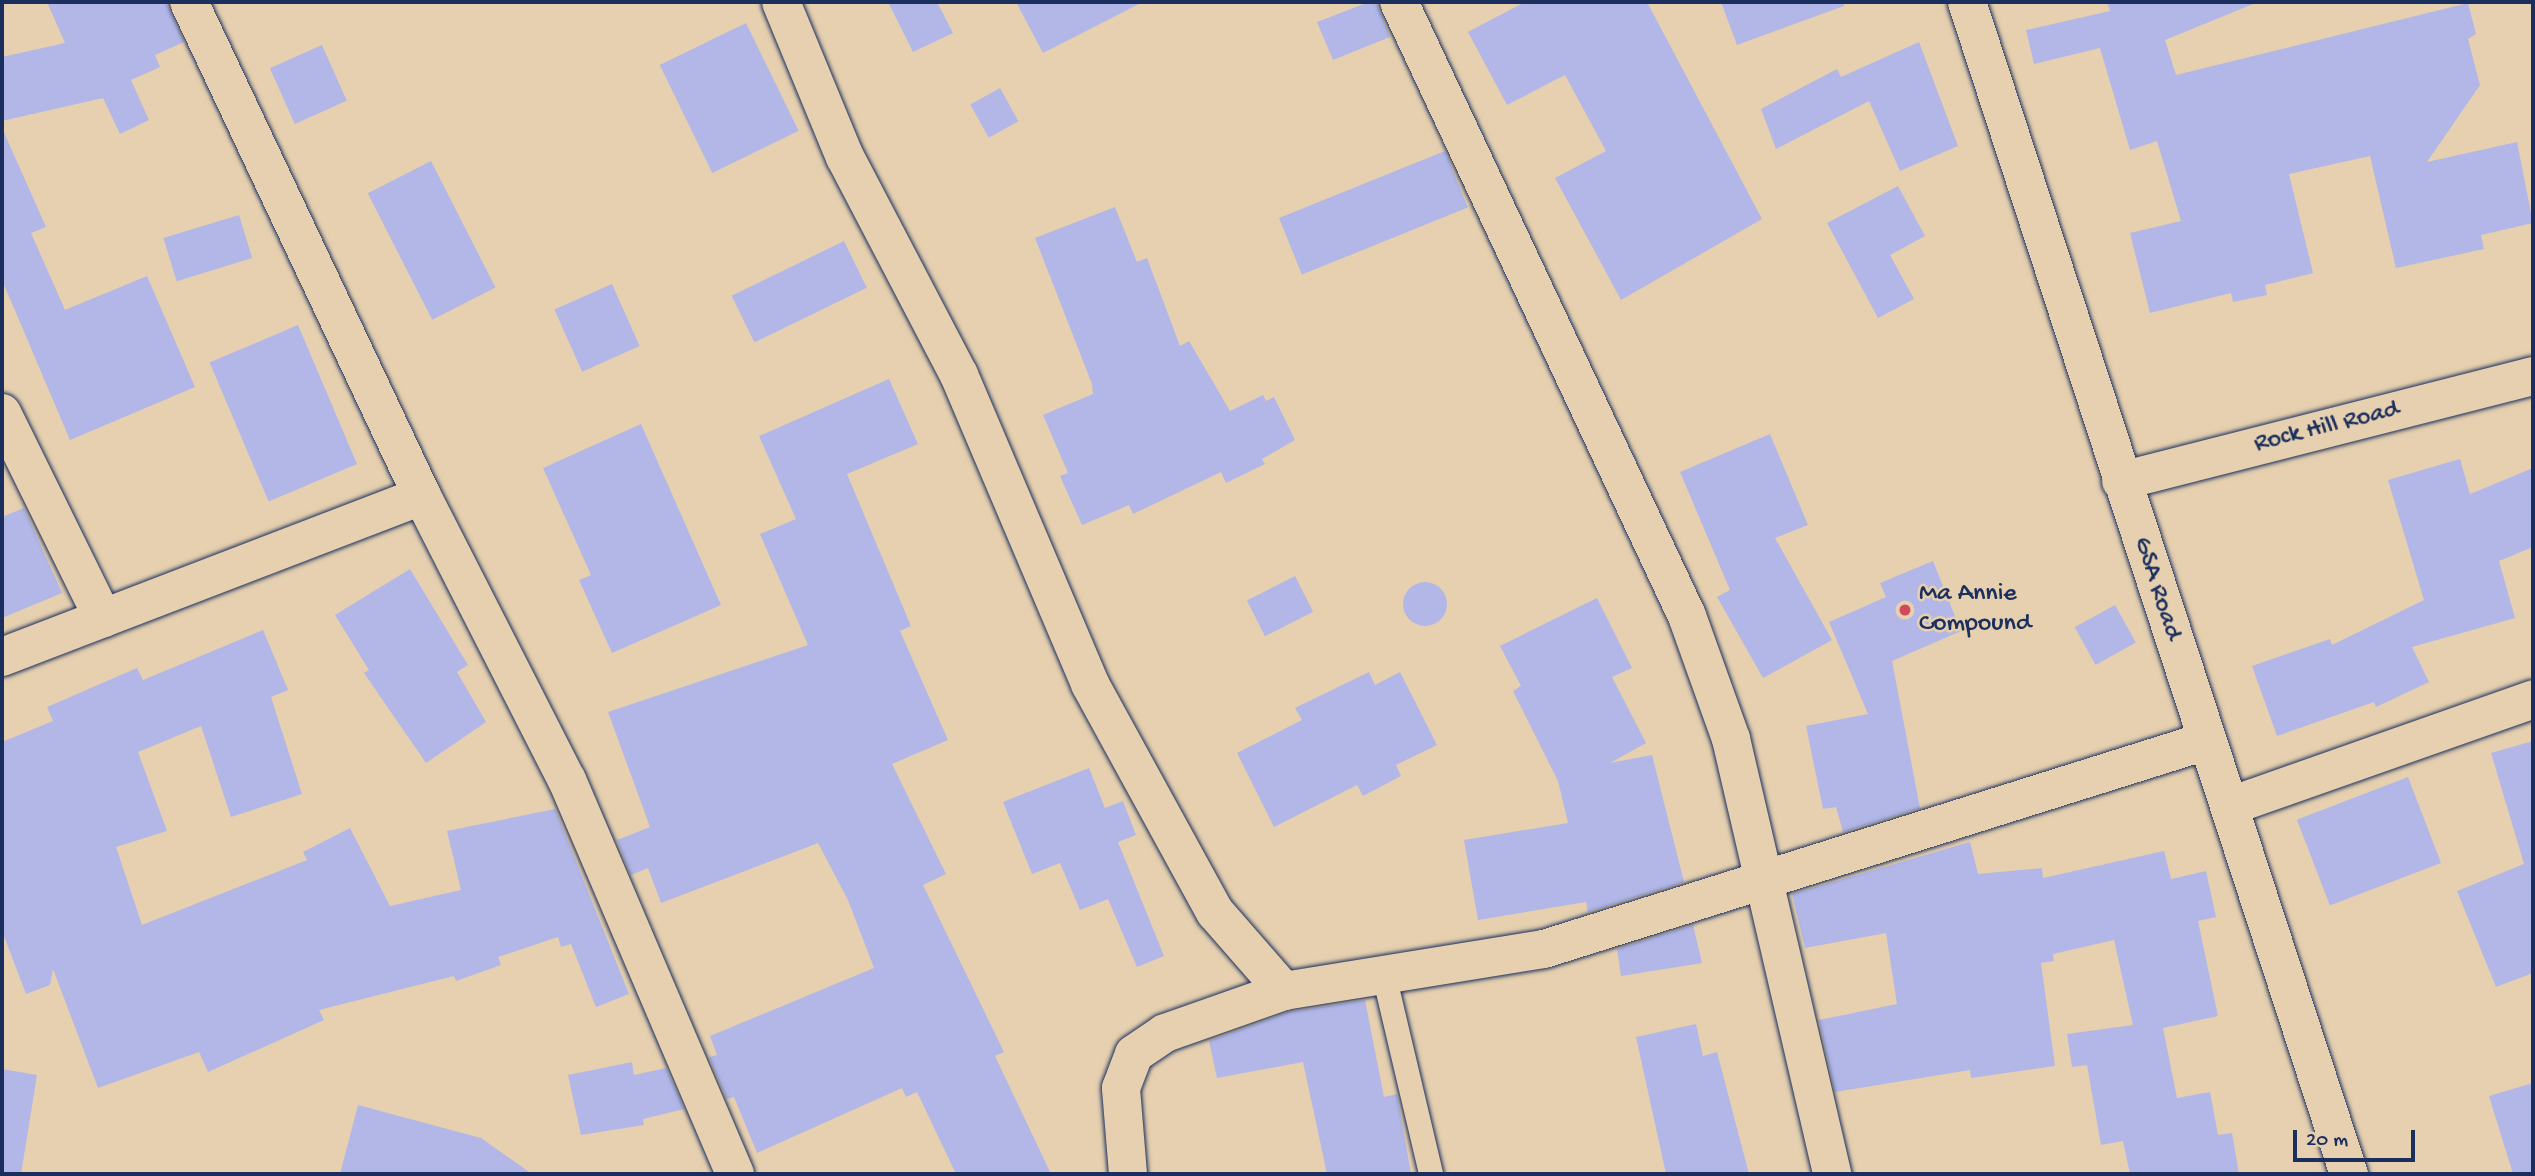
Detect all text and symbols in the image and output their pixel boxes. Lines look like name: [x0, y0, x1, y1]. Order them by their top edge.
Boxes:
street label: Rock Hill Road: [2251, 395, 2403, 461]
street label: GSA Road: [2125, 533, 2187, 645]
place label: Ma Annie Compound: [1919, 579, 2031, 640]
marker: Ma Annie Compound: [1897, 602, 1913, 618]
scale bar: [2297, 1116, 2420, 1160]
text: 20 m: [2306, 1129, 2348, 1154]

